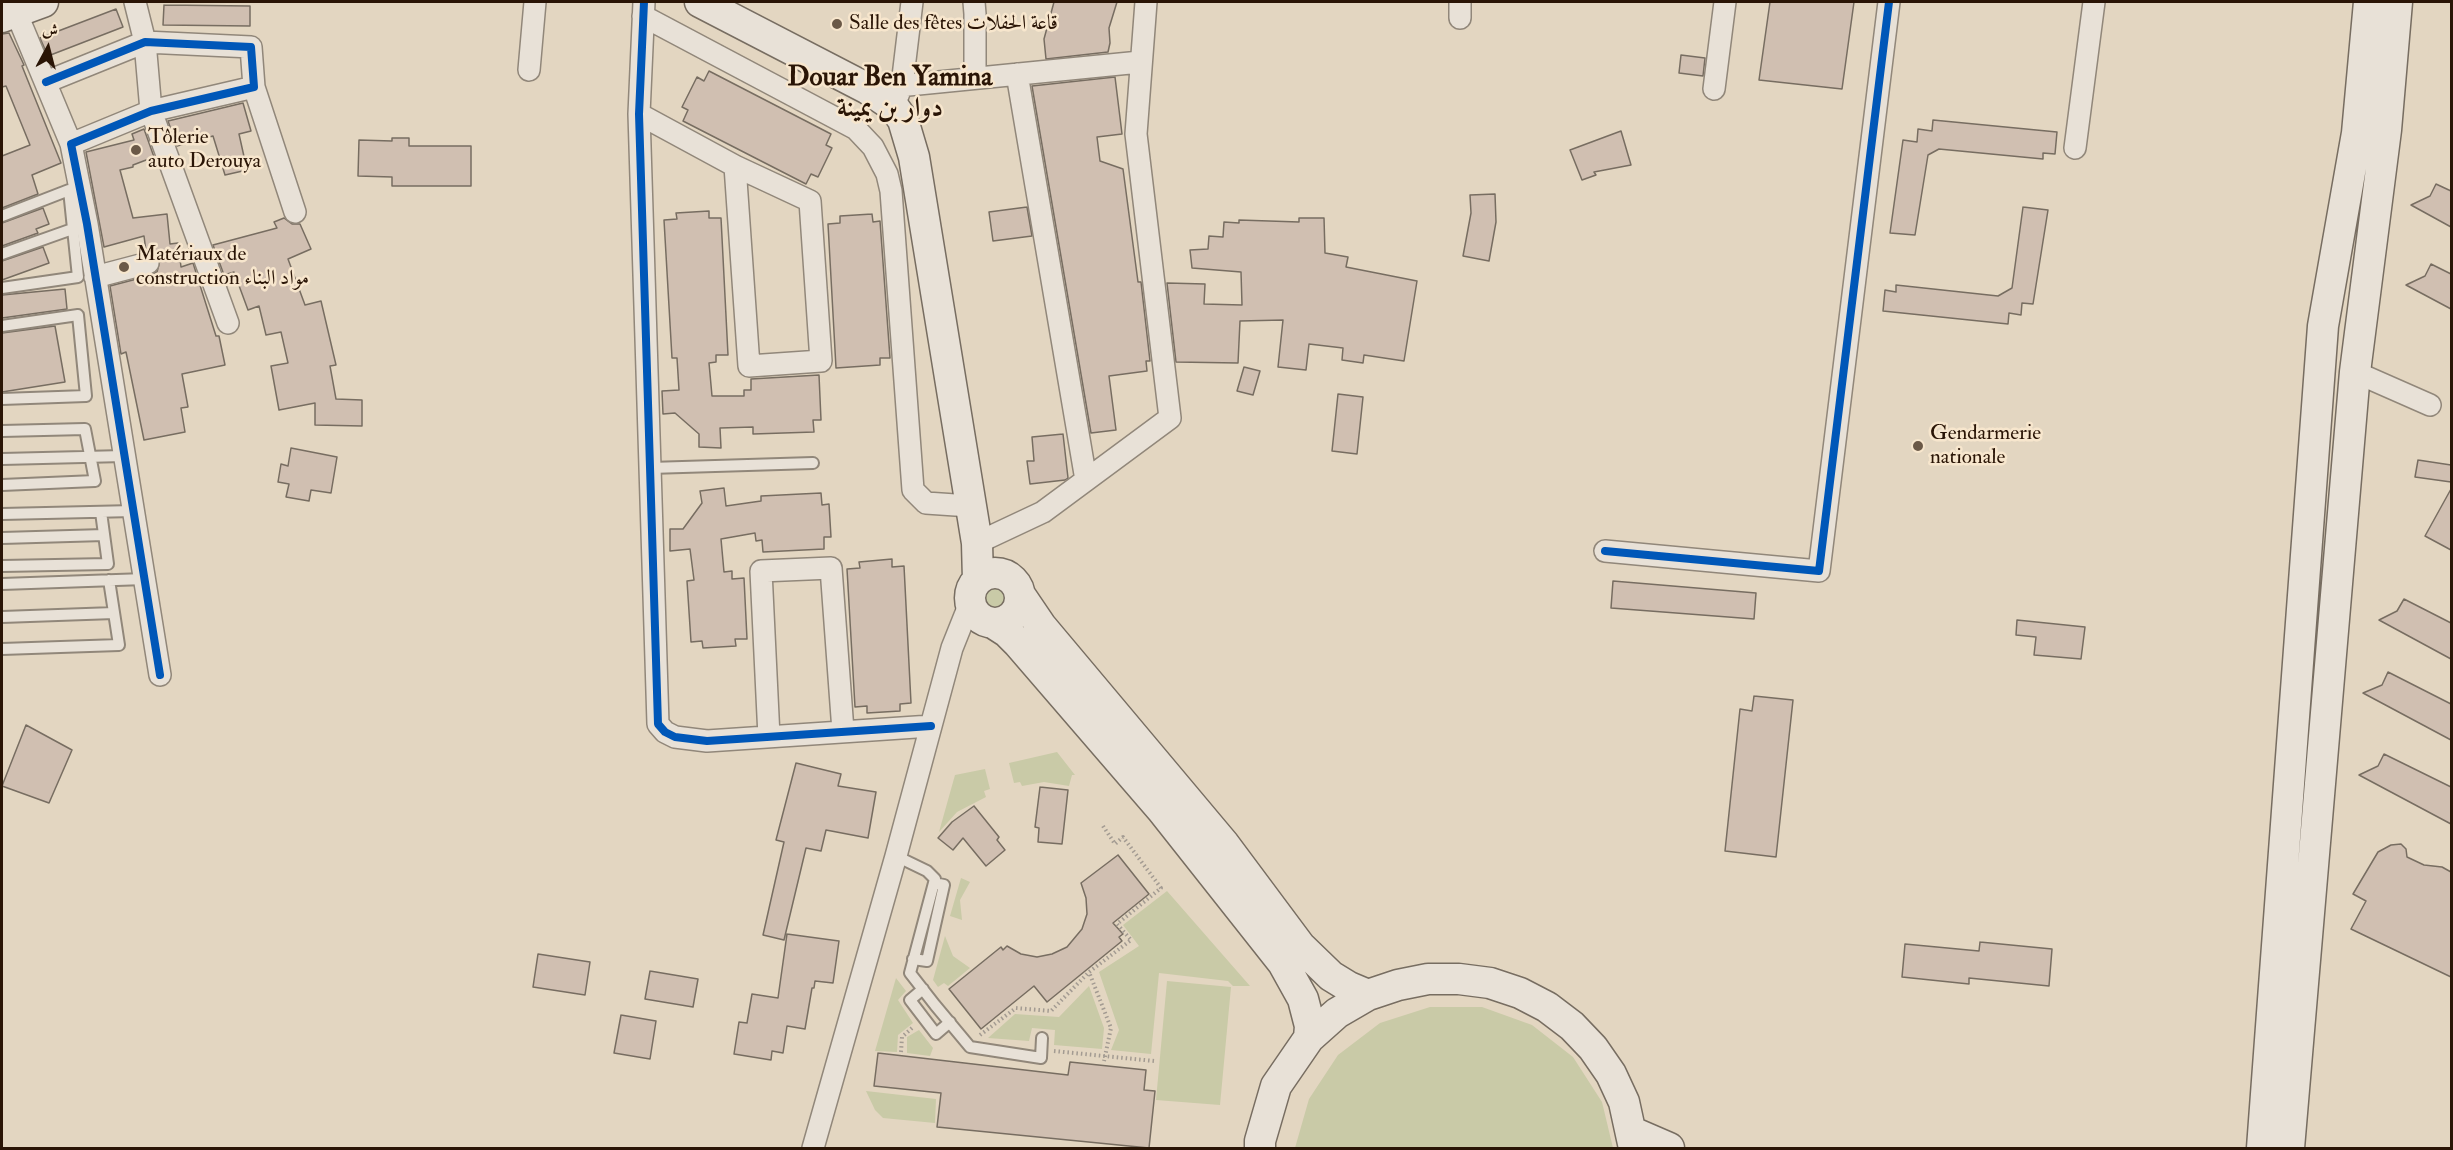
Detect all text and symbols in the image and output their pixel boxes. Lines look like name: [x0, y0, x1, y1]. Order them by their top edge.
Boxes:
place label: Salle des fêtes قاعة الحفلات: [849, 11, 1058, 37]
marker: Salle des fêtes قاعة الحفلات: [830, 17, 844, 31]
north arrow: [18, 18, 78, 78]
text: ش: [41, 19, 59, 41]
district label: Douar Ben Yamina دوار بن يمينة: [788, 63, 992, 126]
place label: Tôlerie auto Derouya: [148, 125, 261, 175]
marker: Tôlerie auto Derouya: [129, 143, 143, 157]
place label: Matériaux de construction مواد البناء: [136, 242, 309, 292]
marker: Matériaux de construction مواد البناء: [117, 260, 131, 274]
place label: Gendarmerie nationale: [1930, 421, 2041, 471]
marker: Gendarmerie nationale: [1911, 439, 1925, 453]

